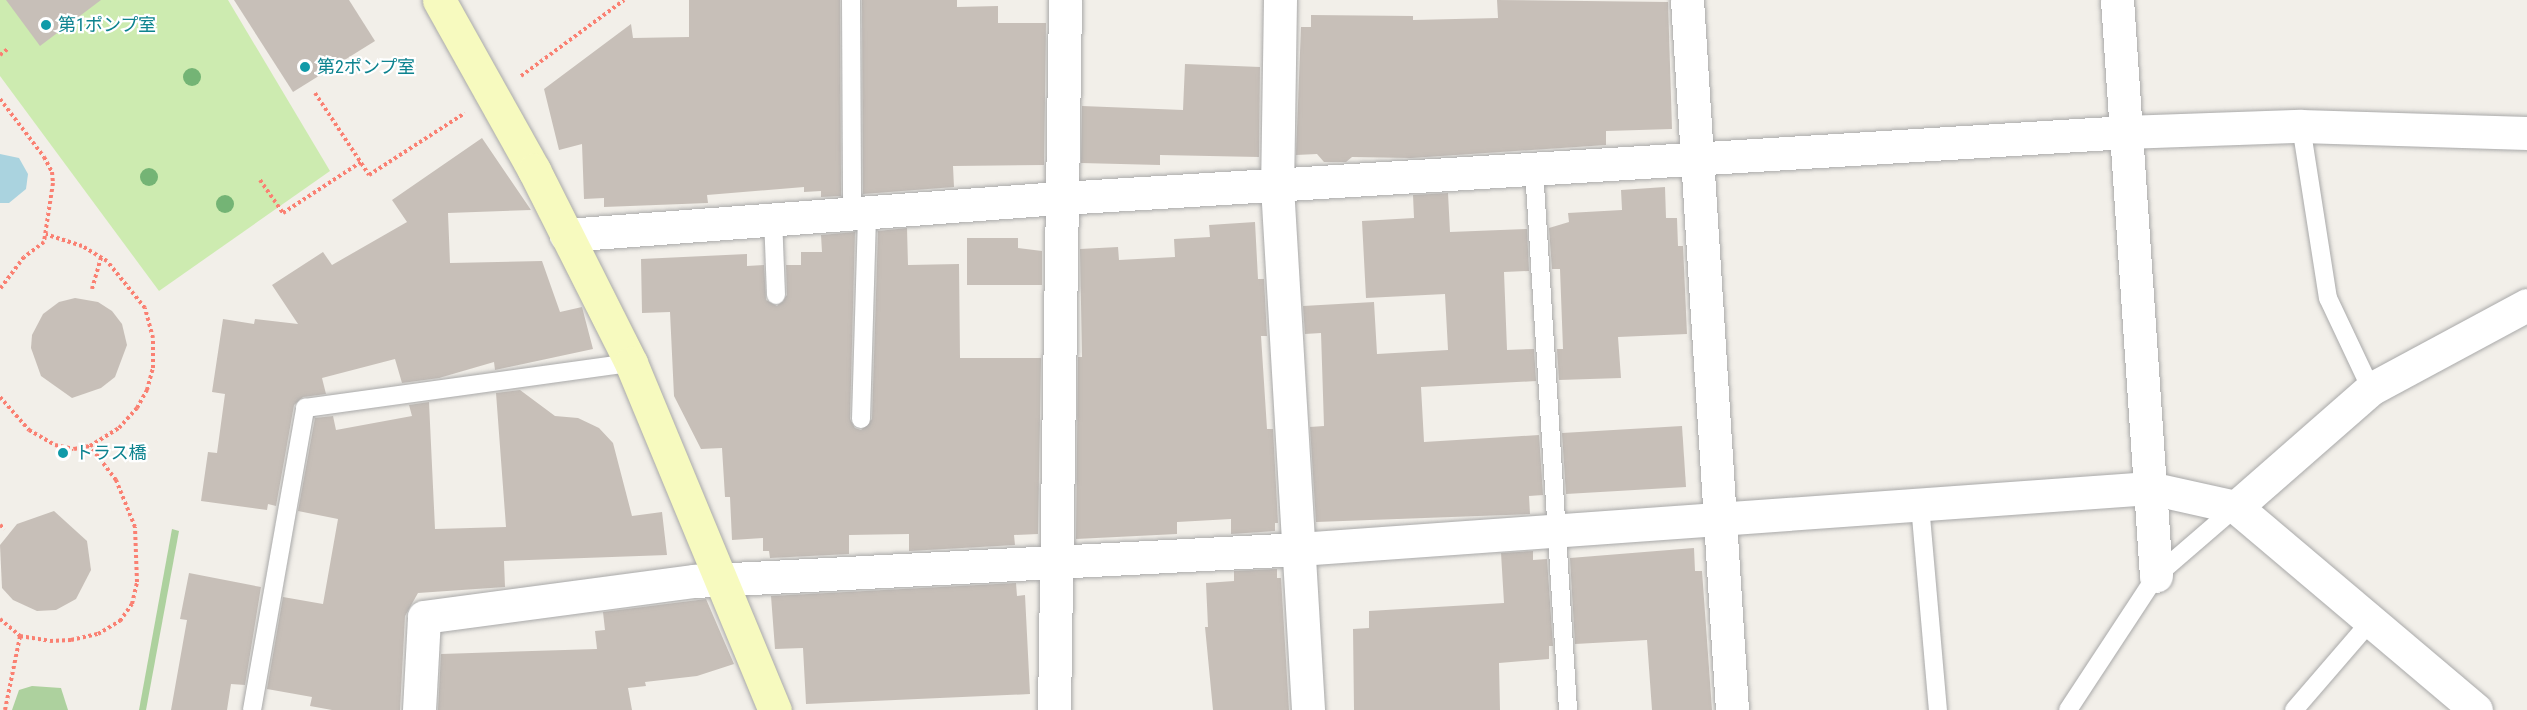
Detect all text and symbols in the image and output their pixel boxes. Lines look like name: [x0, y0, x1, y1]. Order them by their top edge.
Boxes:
place label: 第1ポンプ室: [58, 14, 157, 36]
marker: 第1ポンプ室: [39, 18, 53, 32]
place label: 第2ポンプ室: [317, 56, 416, 78]
marker: 第2ポンプ室: [298, 60, 312, 74]
place label: トラス橋: [75, 442, 147, 464]
marker: トラス橋: [56, 446, 70, 460]

